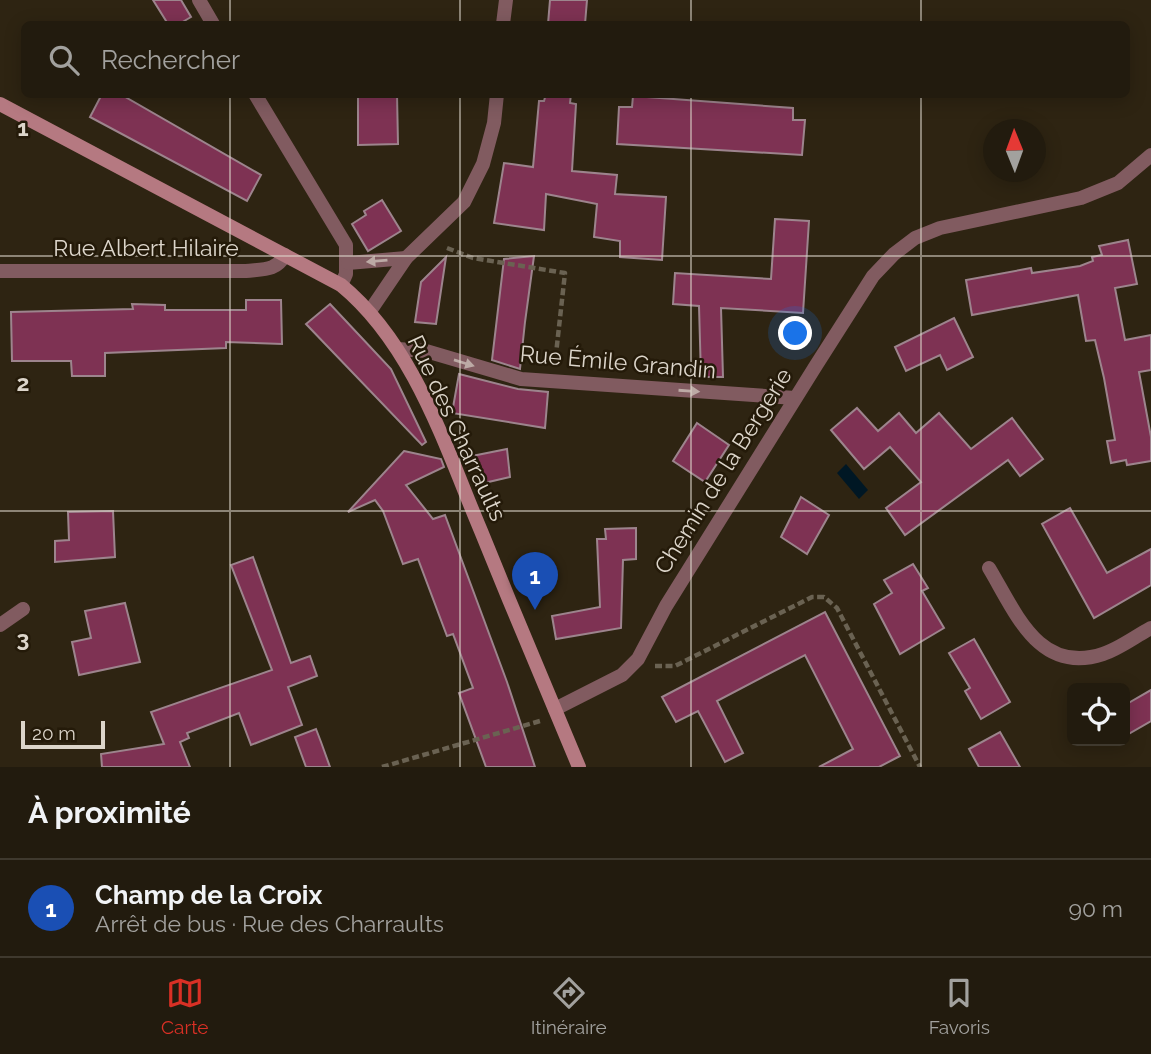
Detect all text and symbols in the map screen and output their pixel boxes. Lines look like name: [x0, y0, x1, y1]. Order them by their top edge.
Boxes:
search box: [21, 21, 1130, 98]
icon: search: [45, 41, 83, 79]
text: Rechercher: [101, 45, 240, 75]
text: 1: [17, 114, 29, 141]
north arrow: [983, 119, 1046, 182]
street label: Rue Albert Hilaire: [53, 234, 239, 261]
one-way arrow: [366, 256, 388, 267]
your location: [778, 316, 812, 350]
street label: Rue des Charraults: [403, 331, 512, 525]
street label: Rue Émile Grandin: [519, 339, 717, 384]
one-way arrow: [454, 358, 475, 368]
street label: Chemin de la Bergerie: [648, 363, 797, 579]
text: 2: [17, 369, 29, 396]
one-way arrow: [679, 385, 701, 396]
pin: 1: [512, 552, 558, 610]
text: 3: [17, 625, 29, 652]
map controls: [1067, 683, 1130, 746]
button: locate: [1067, 683, 1130, 746]
scale bar: [21, 718, 105, 750]
text: 20 m: [32, 722, 76, 744]
text: À proximité: [28, 795, 191, 830]
text: Champ de la Croix: [95, 880, 322, 910]
text: 1: [45, 895, 57, 922]
text: 90 m: [1068, 895, 1123, 922]
text: Arrêt de bus · Rue des Charraults: [95, 910, 444, 937]
tab: Carte: [161, 974, 209, 1038]
tab: Itinéraire: [531, 974, 607, 1038]
tab: Favoris: [929, 974, 990, 1038]

